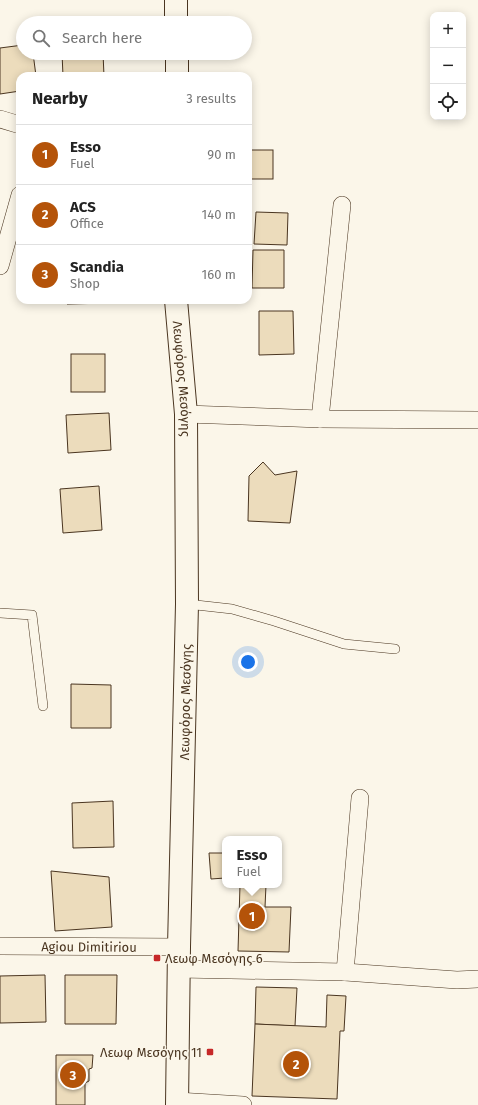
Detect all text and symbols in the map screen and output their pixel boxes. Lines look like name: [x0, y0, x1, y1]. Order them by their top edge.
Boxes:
map controls: [430, 12, 466, 120]
button: +: [430, 12, 466, 48]
search box: [16, 16, 252, 60]
icon: search: [30, 27, 52, 49]
text: Search here: [62, 29, 142, 47]
button: −: [430, 48, 466, 84]
button: locate: [430, 84, 466, 120]
text: Nearby: [32, 88, 87, 109]
text: 3 results: [186, 91, 236, 106]
text: Esso: [70, 138, 101, 156]
text: 1: [42, 147, 48, 162]
text: 90 m: [207, 147, 236, 162]
text: Fuel: [70, 156, 94, 171]
text: ACS: [70, 198, 96, 216]
text: 2: [42, 207, 48, 222]
text: 140 m: [202, 207, 236, 222]
text: Office: [70, 216, 104, 231]
text: Scandia: [70, 258, 124, 276]
text: 3: [42, 267, 48, 282]
text: 160 m: [202, 267, 236, 282]
text: Shop: [70, 276, 100, 291]
street label: Λεωφόρος Μεσόγης: [170, 320, 193, 437]
street label: Λεωφόρος Μεσόγης: [177, 644, 194, 760]
your location: [238, 652, 258, 672]
popup: [222, 836, 282, 888]
text: Esso: [237, 846, 267, 864]
text: Fuel: [237, 864, 261, 879]
pin: 1: [239, 901, 265, 931]
street label: Agiou Dimitiriou: [41, 939, 137, 955]
place label: Λεωφ Μεσόγης 6: [165, 951, 263, 966]
marker: Λεωφ Μεσόγης 6: [152, 953, 162, 963]
place label: Λεωφ Μεσόγης 11: [100, 1045, 202, 1060]
marker: Λεωφ Μεσόγης 11: [205, 1047, 215, 1057]
pin: 2: [283, 1049, 309, 1079]
pin: 3: [60, 1060, 86, 1090]

